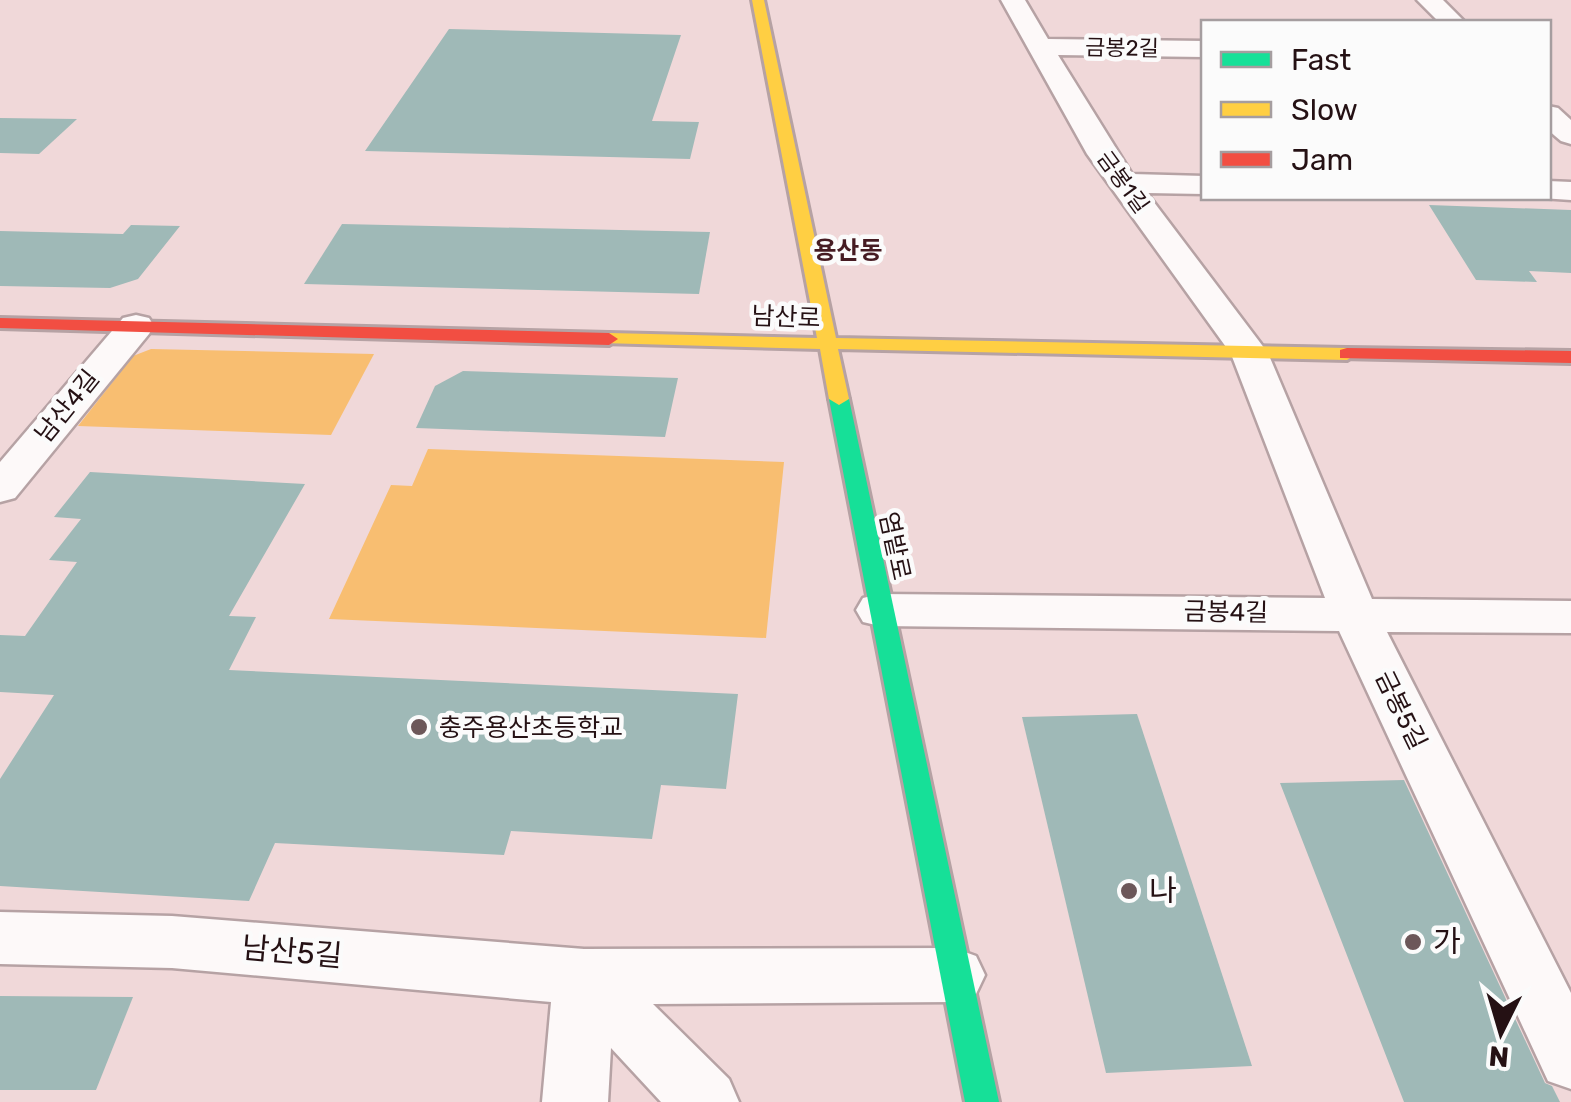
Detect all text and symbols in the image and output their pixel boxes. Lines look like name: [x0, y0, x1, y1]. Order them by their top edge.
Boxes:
legend: [1201, 20, 1551, 200]
street label: 금봉2길: [1085, 34, 1159, 62]
text: Fast: [1291, 42, 1351, 78]
text: Slow: [1291, 92, 1358, 128]
text: Jam: [1291, 142, 1353, 178]
street label: 금봉1길: [1091, 146, 1155, 218]
district label: 용산동: [813, 236, 883, 265]
street label: 남산로: [751, 301, 821, 333]
street label: 남산4길: [29, 364, 105, 448]
street label: 염밭로: [874, 509, 916, 583]
street label: 금봉4길: [1183, 597, 1269, 627]
street label: 금봉5길: [1370, 666, 1432, 754]
place label: 충주용산초등학교: [439, 713, 623, 742]
marker: 충주용산초등학교: [408, 716, 430, 738]
place label: 나: [1149, 873, 1177, 909]
marker: 나: [1118, 880, 1140, 902]
place label: 가: [1433, 924, 1461, 960]
street label: 남산5길: [240, 930, 344, 974]
marker: 가: [1402, 931, 1424, 953]
north arrow: [1451, 982, 1551, 1082]
text: N: [1487, 1039, 1510, 1074]

